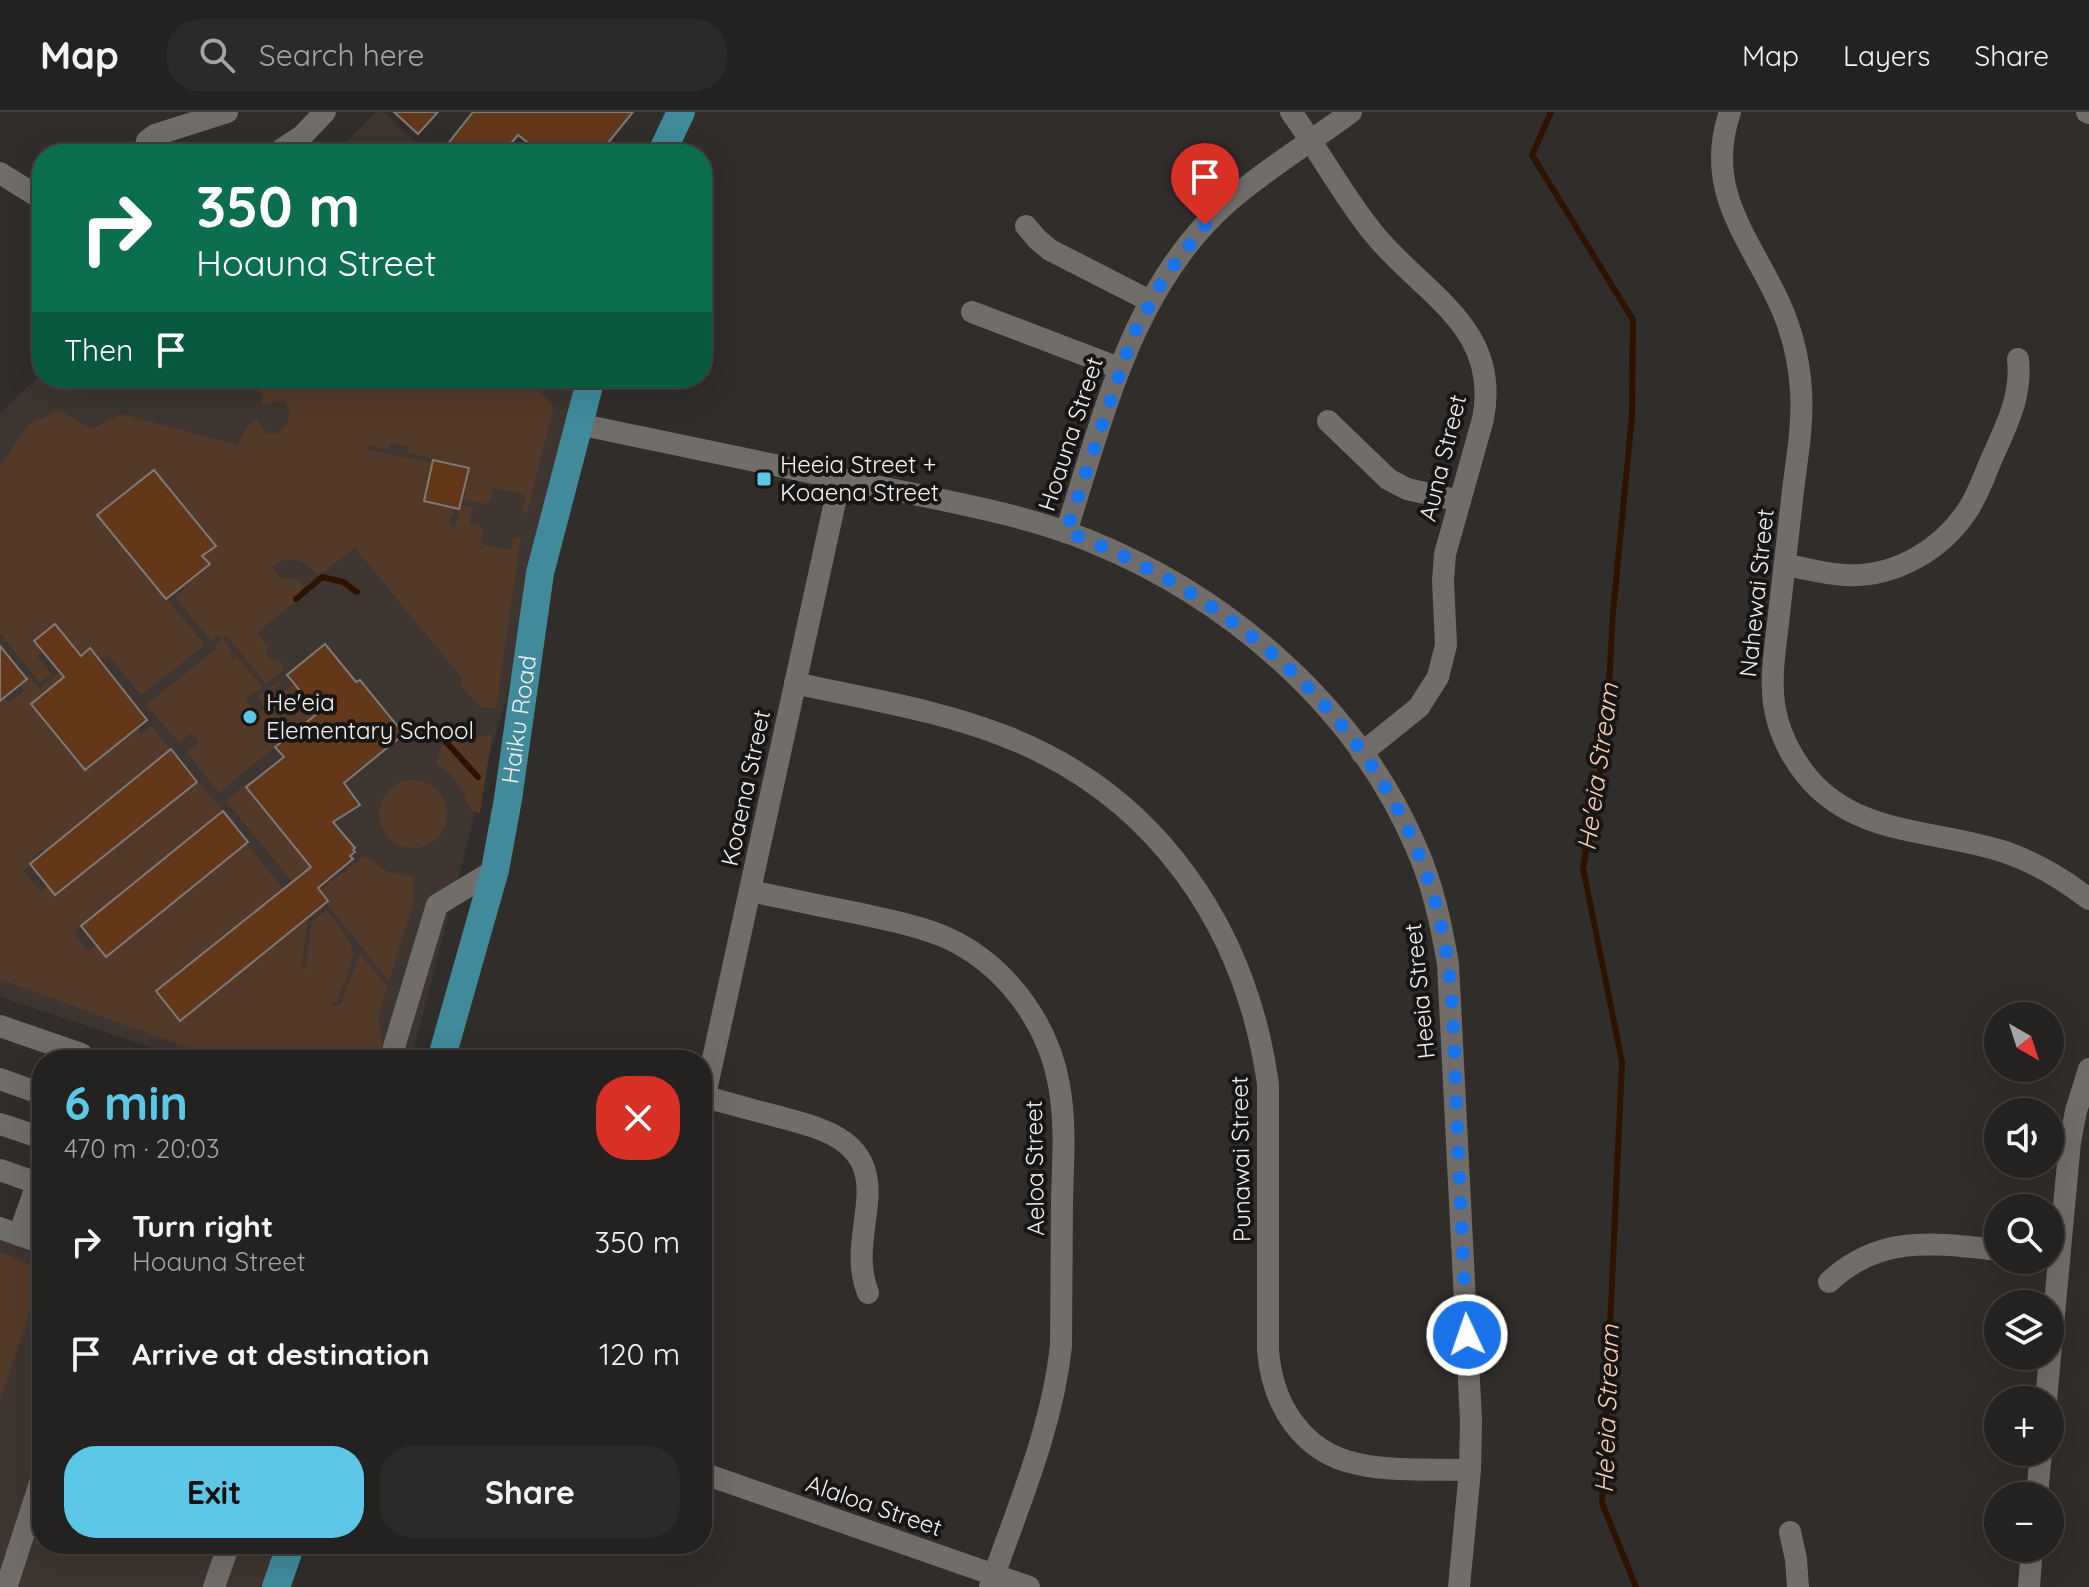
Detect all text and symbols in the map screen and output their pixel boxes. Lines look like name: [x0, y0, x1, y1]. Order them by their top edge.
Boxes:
search box: [167, 19, 727, 91]
text: Map: [40, 31, 119, 79]
icon: search: [195, 33, 239, 77]
text: Search here: [259, 36, 424, 74]
text: Map: [1742, 38, 1799, 73]
text: Layers: [1843, 38, 1930, 73]
text: Share: [1974, 38, 2049, 73]
pin: [1171, 143, 1239, 225]
icon: arrive: [1183, 155, 1227, 199]
text: 350 m: [196, 171, 360, 241]
icon: right: [64, 176, 168, 280]
text: Hoauna Street: [196, 240, 436, 285]
icon: arrive: [149, 328, 193, 372]
text: Then: [64, 331, 133, 369]
street label: Hoauna Street: [1031, 353, 1109, 515]
street label: Auna Street: [1412, 391, 1472, 524]
place label: Heeia Street + Koaena Street: [780, 449, 939, 507]
marker: Heeia Street + Koaena Street: [755, 470, 773, 488]
street label: Nahewai Street: [1732, 507, 1780, 679]
street label: Haiku Road: [494, 653, 542, 786]
water label: He'eia Stream: [1569, 680, 1626, 853]
place label: He'eia Elementary School: [266, 687, 474, 745]
street label: Koaena Street: [714, 707, 776, 869]
marker: He'eia Elementary School: [241, 708, 259, 726]
street label: Heeia Street: [1397, 922, 1441, 1060]
north arrow: [1984, 1002, 2064, 1082]
map controls: [1984, 1002, 2064, 1562]
text: 6 min: [64, 1072, 188, 1132]
button: close: [596, 1076, 680, 1160]
street label: Punawai Street: [1224, 1076, 1256, 1242]
button: sound: [1984, 1098, 2064, 1178]
street label: Aeloa Street: [1018, 1100, 1050, 1236]
text: 470 m · 20:03: [64, 1132, 220, 1165]
button: search: [1984, 1194, 2064, 1274]
text: Turn right: [132, 1207, 273, 1245]
icon: right: [64, 1220, 108, 1264]
text: 350 m: [595, 1223, 680, 1261]
text: Hoauna Street: [132, 1245, 306, 1278]
button: layers: [1984, 1290, 2064, 1370]
position arrow: [1425, 1293, 1509, 1377]
water label: He'eia Stream: [1587, 1323, 1626, 1494]
icon: arrive: [64, 1332, 108, 1376]
text: Arrive at destination: [132, 1335, 430, 1373]
text: 120 m: [599, 1335, 680, 1373]
button: +: [1984, 1386, 2064, 1466]
button: Exit: [64, 1446, 364, 1538]
button: Share: [380, 1446, 680, 1538]
street label: Alaloa Street: [802, 1468, 946, 1542]
button: −: [1984, 1482, 2064, 1562]

